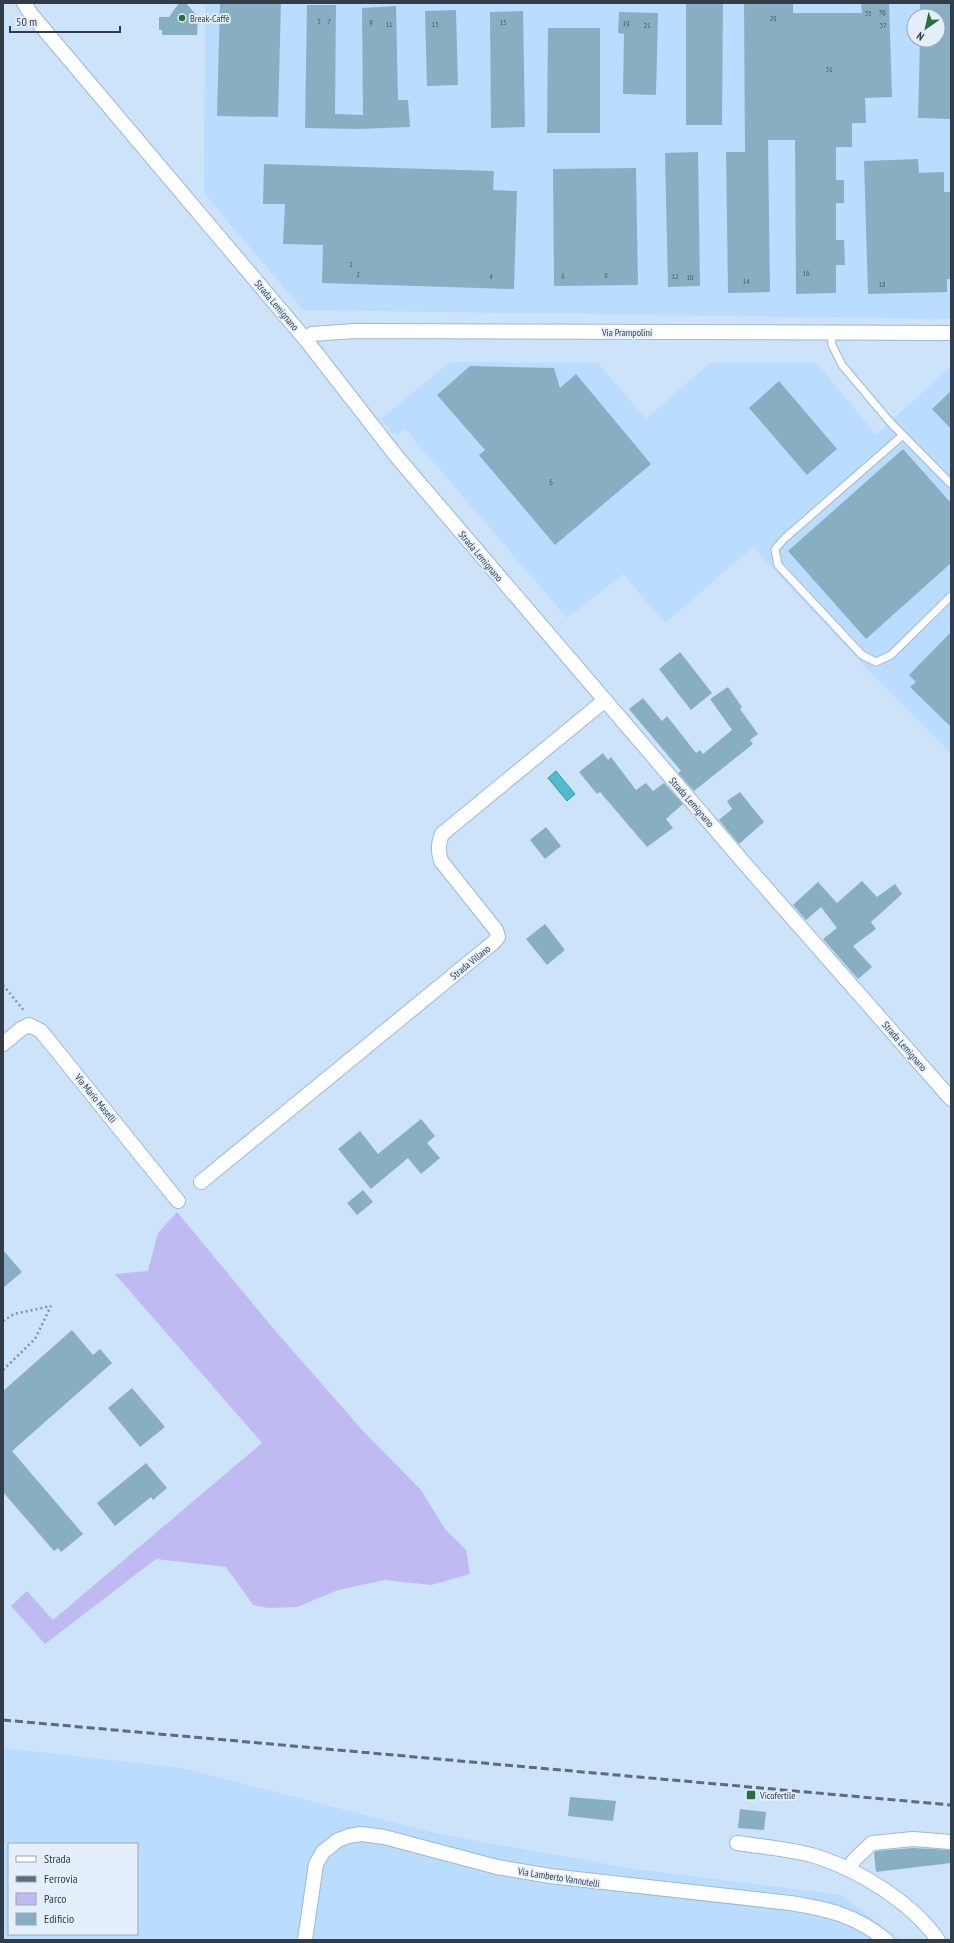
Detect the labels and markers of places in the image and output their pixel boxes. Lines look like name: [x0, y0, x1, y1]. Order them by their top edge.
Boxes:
place label: Break-Caffè: [190, 12, 230, 25]
marker: Break-Caffè: [177, 13, 187, 23]
marker: Vicofertile: [745, 1789, 757, 1801]
place label: Vicofertile: [759, 1789, 795, 1802]

